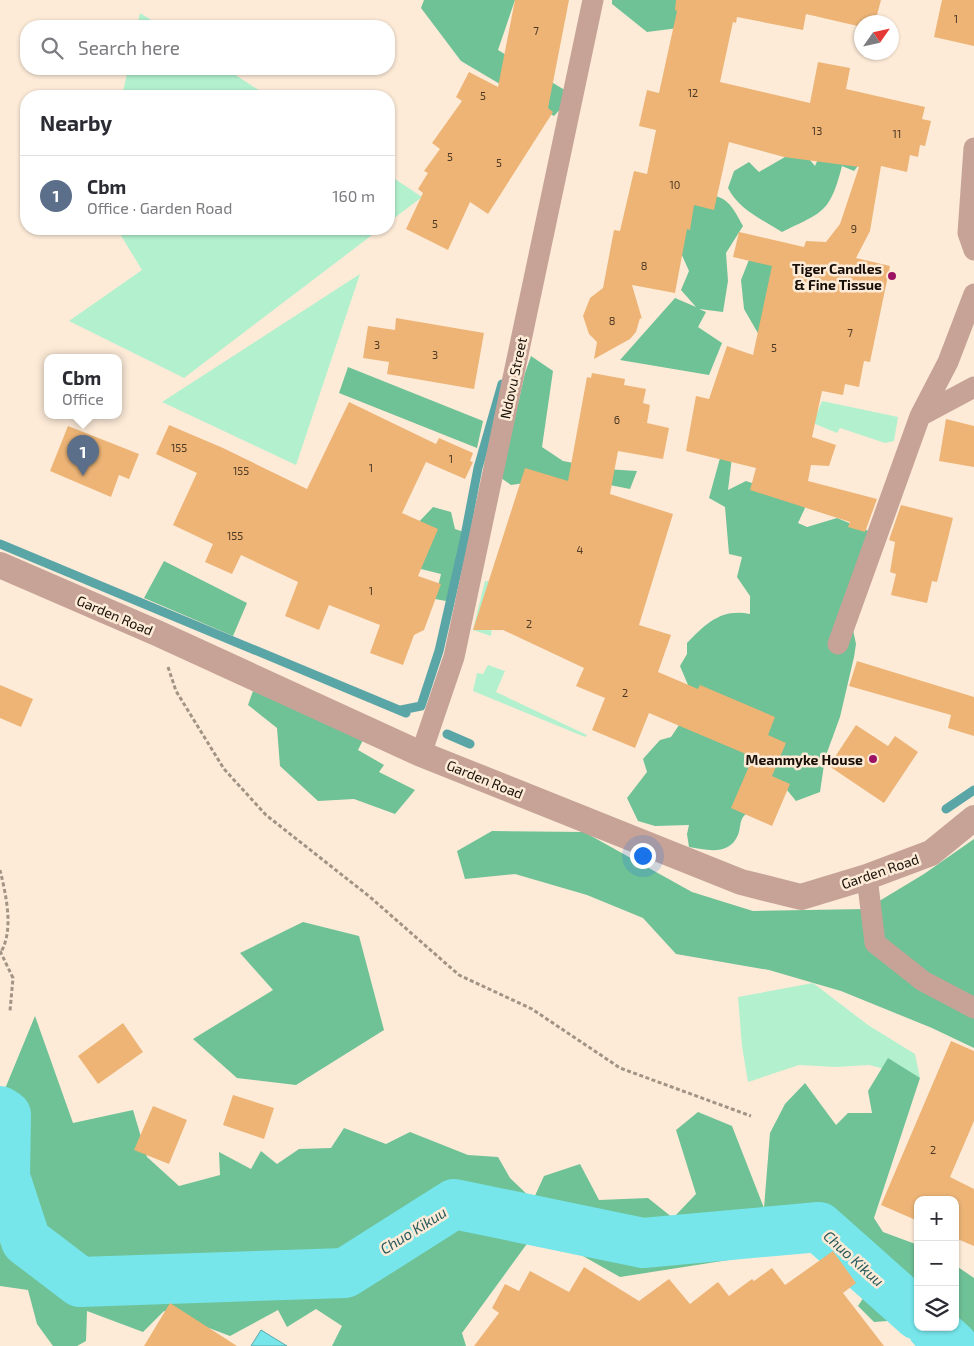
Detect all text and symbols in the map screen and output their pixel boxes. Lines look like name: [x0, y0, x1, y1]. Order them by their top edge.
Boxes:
house number: 1: [954, 12, 958, 25]
north arrow: [854, 15, 899, 60]
search box: [20, 20, 395, 75]
house number: 7: [533, 24, 539, 37]
icon: search: [38, 34, 66, 62]
text: Search here: [78, 36, 180, 59]
house number: 12: [688, 86, 698, 99]
house number: 5: [480, 89, 486, 102]
text: Nearby: [40, 110, 112, 135]
house number: 13: [812, 124, 822, 137]
house number: 11: [893, 127, 901, 140]
house number: 5: [447, 150, 453, 163]
house number: 5: [496, 156, 502, 169]
text: Cbm: [87, 175, 126, 198]
house number: 10: [669, 178, 681, 191]
text: 1: [53, 186, 59, 205]
text: 160 m: [332, 186, 375, 205]
text: Office · Garden Road: [87, 198, 232, 217]
house number: 5: [432, 217, 438, 230]
house number: 9: [851, 222, 857, 235]
house number: 8: [641, 259, 647, 272]
place label: Tiger Candles & Fine Tissue: [792, 260, 882, 293]
marker: Tiger Candles & Fine Tissue: [886, 270, 898, 282]
house number: 8: [609, 314, 615, 327]
house number: 7: [847, 326, 853, 339]
street label: Ndovu Street: [496, 336, 530, 420]
house number: 3: [374, 338, 380, 351]
house number: 5: [771, 341, 777, 354]
house number: 3: [432, 348, 438, 361]
popup: [44, 354, 122, 419]
text: Cbm: [62, 366, 101, 389]
text: Office: [62, 389, 104, 408]
house number: 6: [614, 413, 620, 426]
pin: 1: [67, 435, 99, 476]
house number: 155: [171, 441, 187, 454]
house number: 1: [449, 452, 453, 465]
house number: 1: [369, 461, 373, 474]
house number: 155: [233, 464, 249, 477]
house number: 155: [227, 529, 243, 542]
house number: 4: [577, 543, 584, 556]
house number: 1: [369, 584, 373, 597]
street label: Garden Road: [74, 591, 156, 639]
house number: 2: [526, 617, 532, 630]
house number: 2: [622, 686, 628, 699]
place label: Meanmyke House: [746, 751, 863, 768]
marker: Meanmyke House: [867, 753, 879, 765]
street label: Garden Road: [444, 756, 526, 802]
your location: [630, 843, 656, 869]
street label: Garden Road: [839, 850, 921, 892]
house number: 2: [930, 1143, 936, 1156]
map controls: [914, 1196, 959, 1331]
button: +: [914, 1196, 959, 1241]
water label: Chuo Kikuu: [376, 1203, 450, 1257]
water label: Chuo Kikuu: [820, 1226, 888, 1290]
button: −: [914, 1241, 959, 1286]
button: layers: [914, 1286, 959, 1331]

